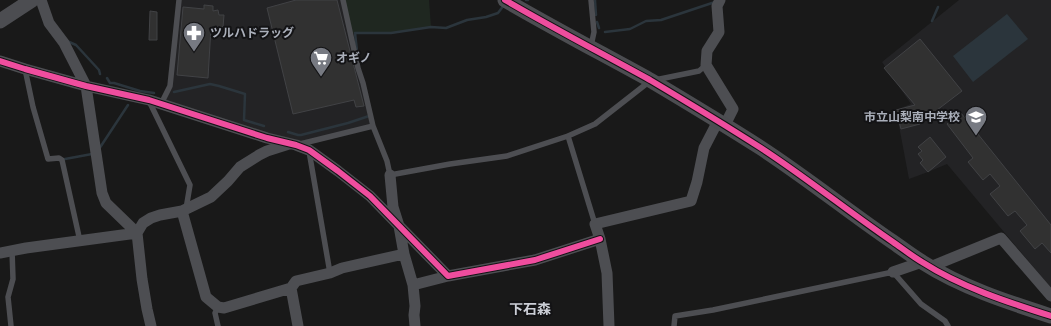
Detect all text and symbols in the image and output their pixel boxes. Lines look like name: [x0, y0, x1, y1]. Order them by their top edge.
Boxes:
pharmacy icon: ツルハドラッグ: [181, 20, 207, 53]
place label: ツルハドラッグ: [210, 26, 294, 40]
supermarket icon: オギノ: [308, 45, 334, 78]
place label: オギノ: [336, 51, 372, 65]
school or university icon: 市立山梨南中学校: [963, 104, 989, 137]
place label: 市立山梨南中学校: [864, 110, 960, 124]
district label: 下石森: [509, 301, 551, 317]

